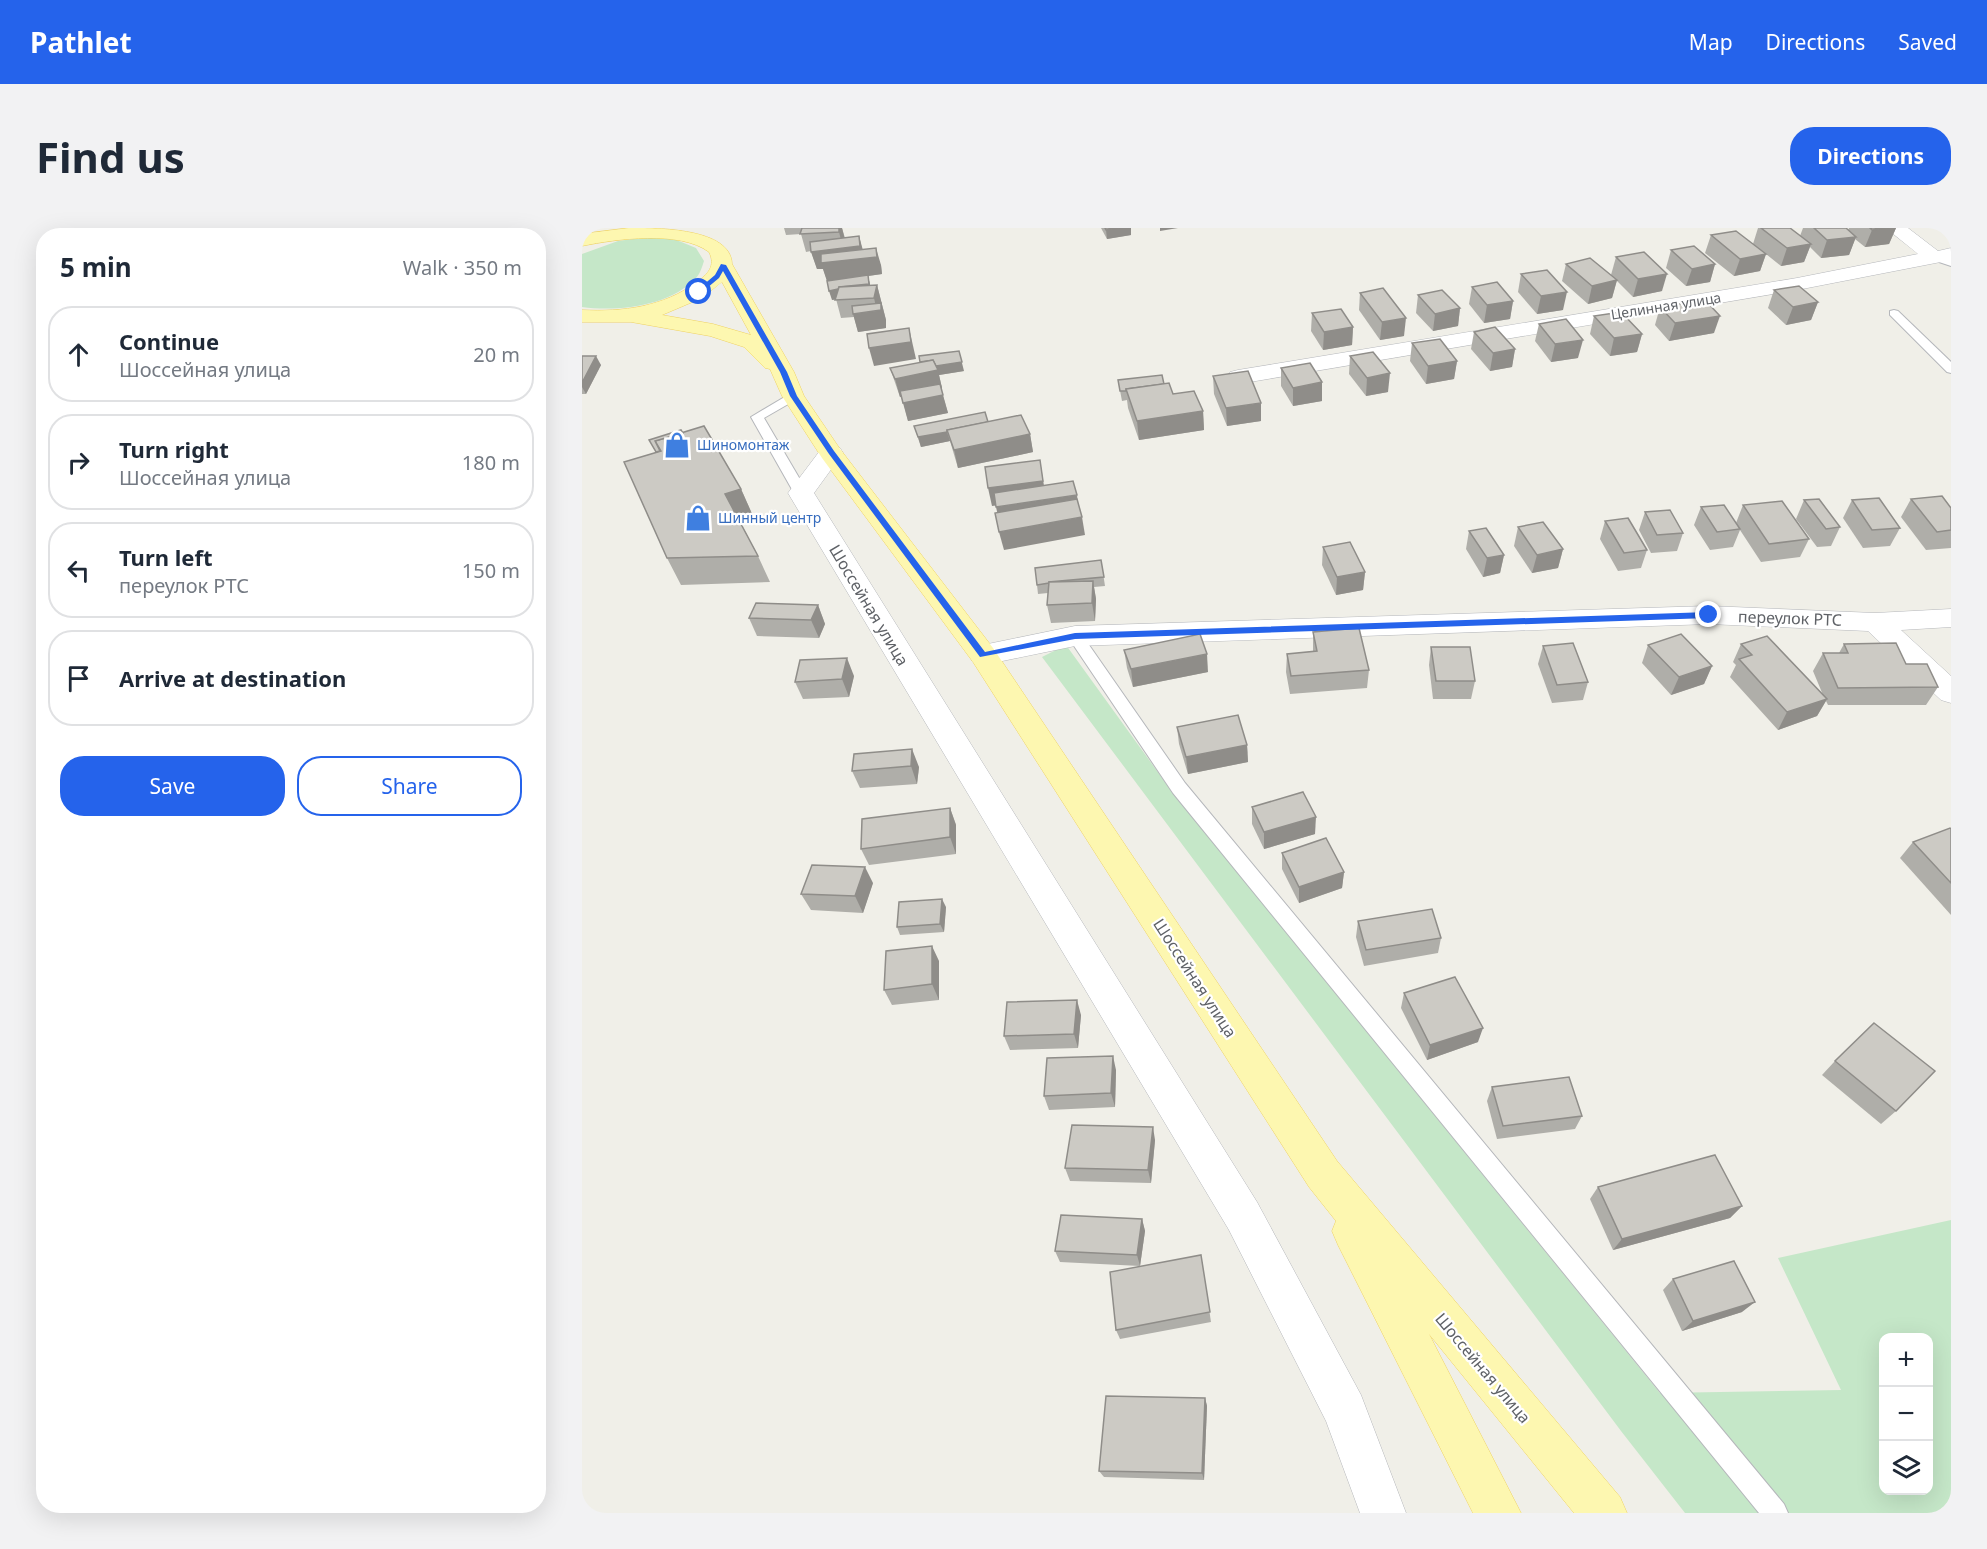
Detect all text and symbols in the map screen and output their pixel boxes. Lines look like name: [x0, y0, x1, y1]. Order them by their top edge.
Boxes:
text: Pathlet: [30, 23, 132, 61]
text: Map: [1689, 28, 1733, 56]
text: Directions: [1766, 28, 1865, 56]
text: Saved: [1898, 28, 1957, 56]
button: Directions: [1790, 127, 1951, 185]
text: Find us: [36, 128, 185, 185]
text: 5 min: [60, 249, 132, 285]
text: Walk · 350 m: [403, 254, 522, 281]
route start: [685, 278, 711, 304]
street label: Целинная улица: [1609, 287, 1722, 324]
text: Continue: [119, 326, 219, 356]
icon: ahead: [62, 338, 95, 371]
text: 20 m: [473, 341, 520, 368]
text: Шоссейная улица: [119, 356, 291, 383]
shop icon: Шиномонтаж: [662, 430, 692, 460]
text: Turn right: [119, 434, 229, 464]
place label: Шиномонтаж: [697, 435, 790, 454]
icon: right: [62, 446, 95, 479]
text: 180 m: [462, 449, 520, 476]
text: Шоссейная улица: [119, 464, 291, 491]
shop icon: Шинный центр: [683, 503, 713, 533]
place label: Шинный центр: [718, 508, 821, 527]
street label: Шоссейная улица: [824, 540, 914, 670]
text: Turn left: [119, 542, 213, 572]
icon: left: [62, 554, 95, 587]
text: 150 m: [462, 557, 520, 584]
text: переулок РТС: [119, 572, 249, 599]
route end: [1695, 601, 1721, 627]
street label: переулок РТС: [1738, 605, 1842, 631]
icon: arrive: [62, 662, 95, 695]
text: Arrive at destination: [119, 663, 346, 693]
button: Save: [60, 756, 285, 816]
button: Share: [297, 756, 522, 816]
street label: Шоссейная улица: [1148, 914, 1242, 1042]
street label: Шоссейная улица: [1430, 1308, 1536, 1428]
map controls: [1879, 1333, 1933, 1495]
button: +: [1879, 1333, 1933, 1387]
button: −: [1879, 1387, 1933, 1441]
button: layers: [1879, 1441, 1933, 1495]

